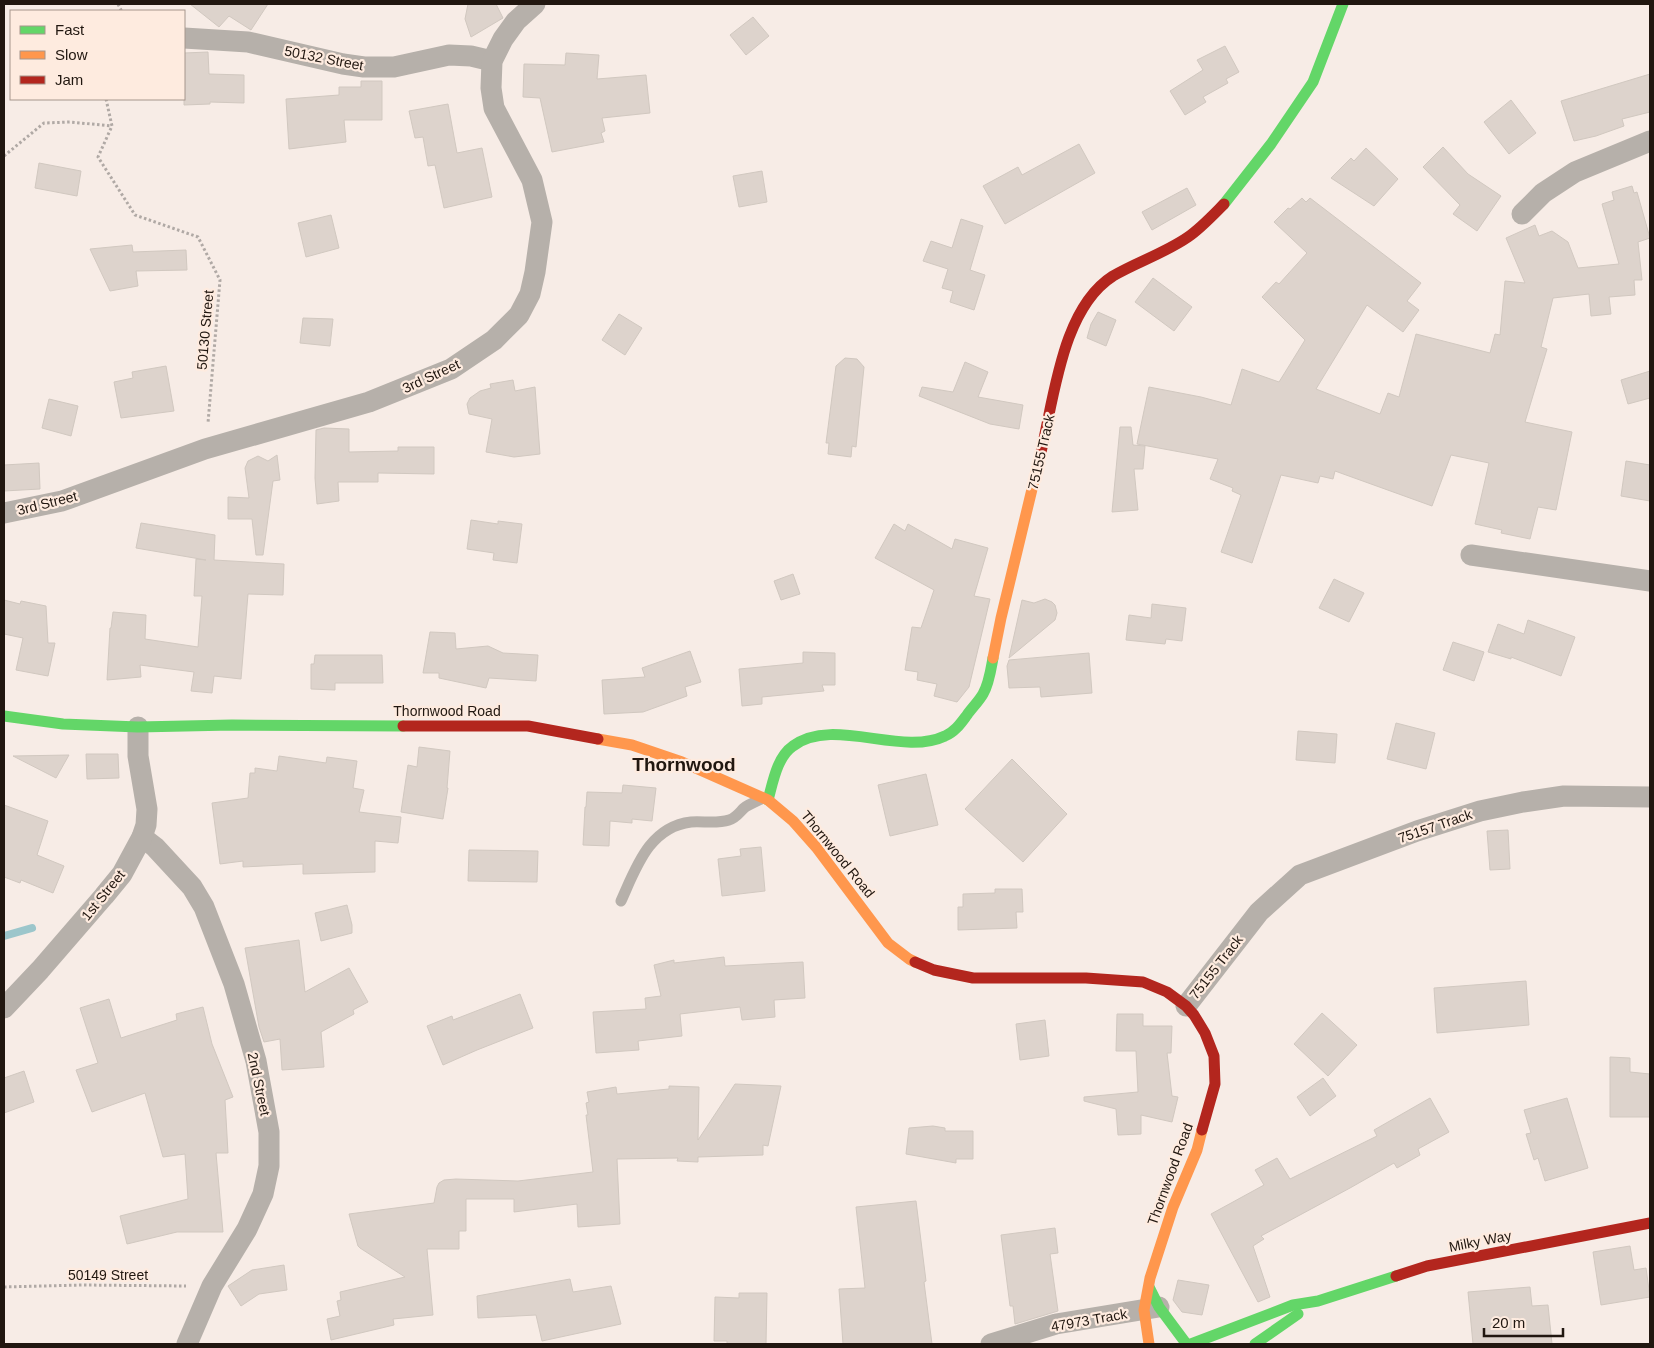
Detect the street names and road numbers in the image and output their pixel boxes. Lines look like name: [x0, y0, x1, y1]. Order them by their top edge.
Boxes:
street label: 50132 Street: [283, 42, 365, 74]
street label: 50130 Street: [194, 289, 216, 371]
street label: 3rd Street: [400, 356, 462, 396]
street label: 75155 Track: [1025, 412, 1058, 491]
street label: 3rd Street: [15, 488, 79, 518]
street label: Thornwood Road: [393, 703, 501, 719]
street label: 75157 Track: [1396, 806, 1475, 846]
street label: Thornwood Road: [798, 807, 878, 901]
street label: 1st Street: [78, 867, 128, 923]
street label: 75155 Track: [1186, 931, 1247, 1002]
street label: 2nd Street: [244, 1051, 274, 1117]
street label: Thornwood Road: [1144, 1121, 1196, 1227]
street label: Milky Way: [1447, 1227, 1513, 1255]
street label: 50149 Street: [68, 1267, 148, 1283]
street label: 47973 Track: [1050, 1305, 1129, 1335]

